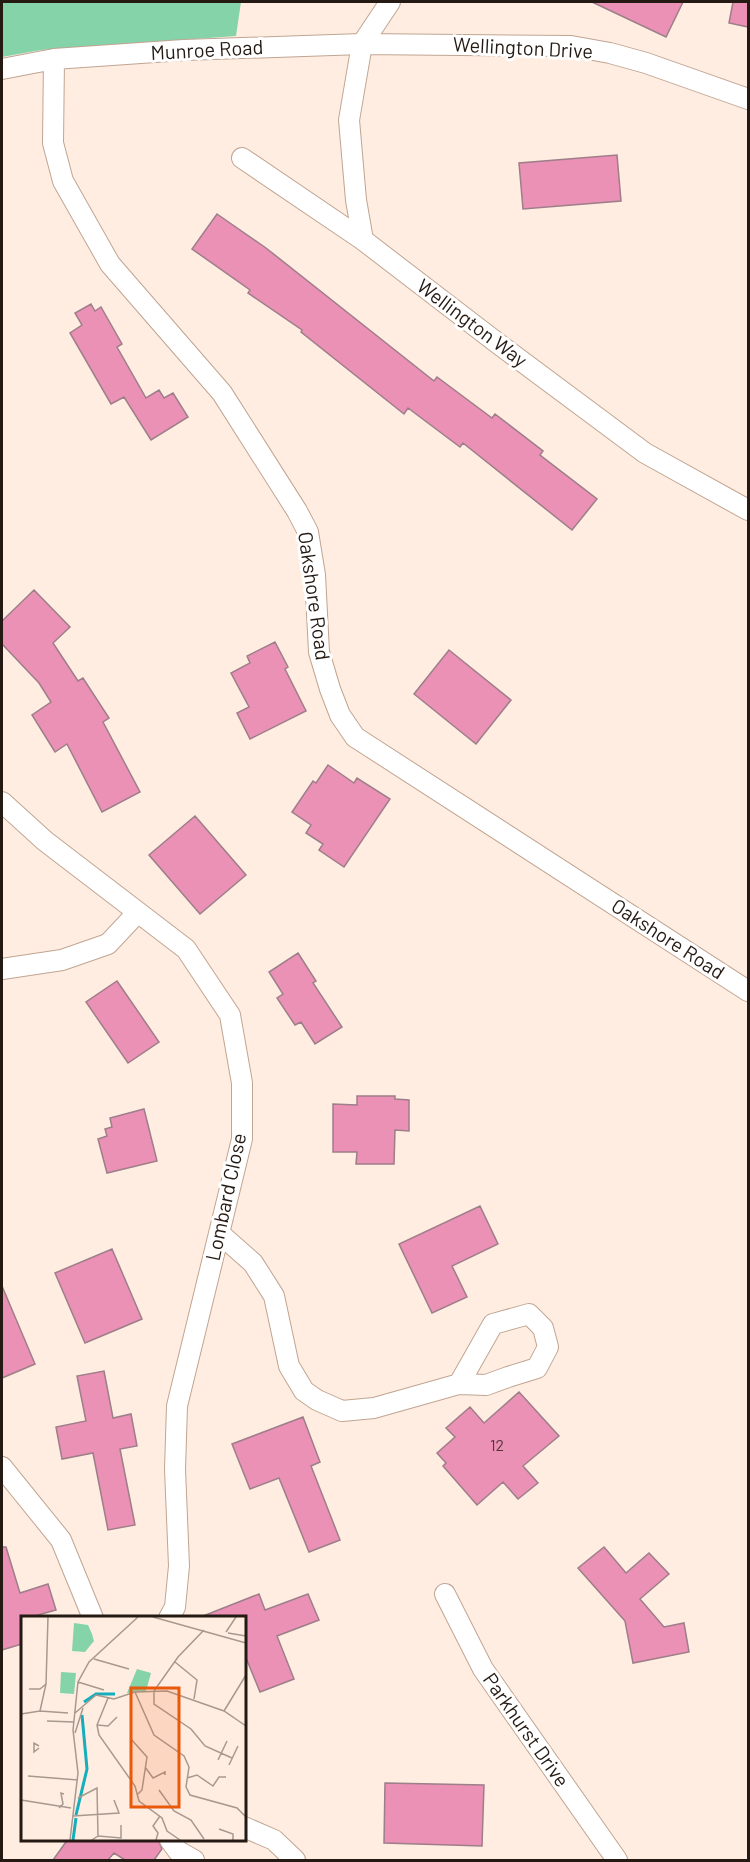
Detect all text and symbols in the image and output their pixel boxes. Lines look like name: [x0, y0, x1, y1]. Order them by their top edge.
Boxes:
street label: Wellington Drive: [452, 31, 594, 63]
street label: Munroe Road: [150, 34, 264, 64]
street label: Wellington Way: [413, 273, 532, 371]
street label: Oakshore Road: [294, 530, 336, 662]
street label: Oakshore Road: [608, 893, 729, 984]
street label: Lombard Close: [200, 1131, 250, 1263]
house number: 12: [490, 1435, 504, 1454]
inset map: [21, 1616, 246, 1841]
street label: Parkhurst Drive: [479, 1668, 575, 1791]

